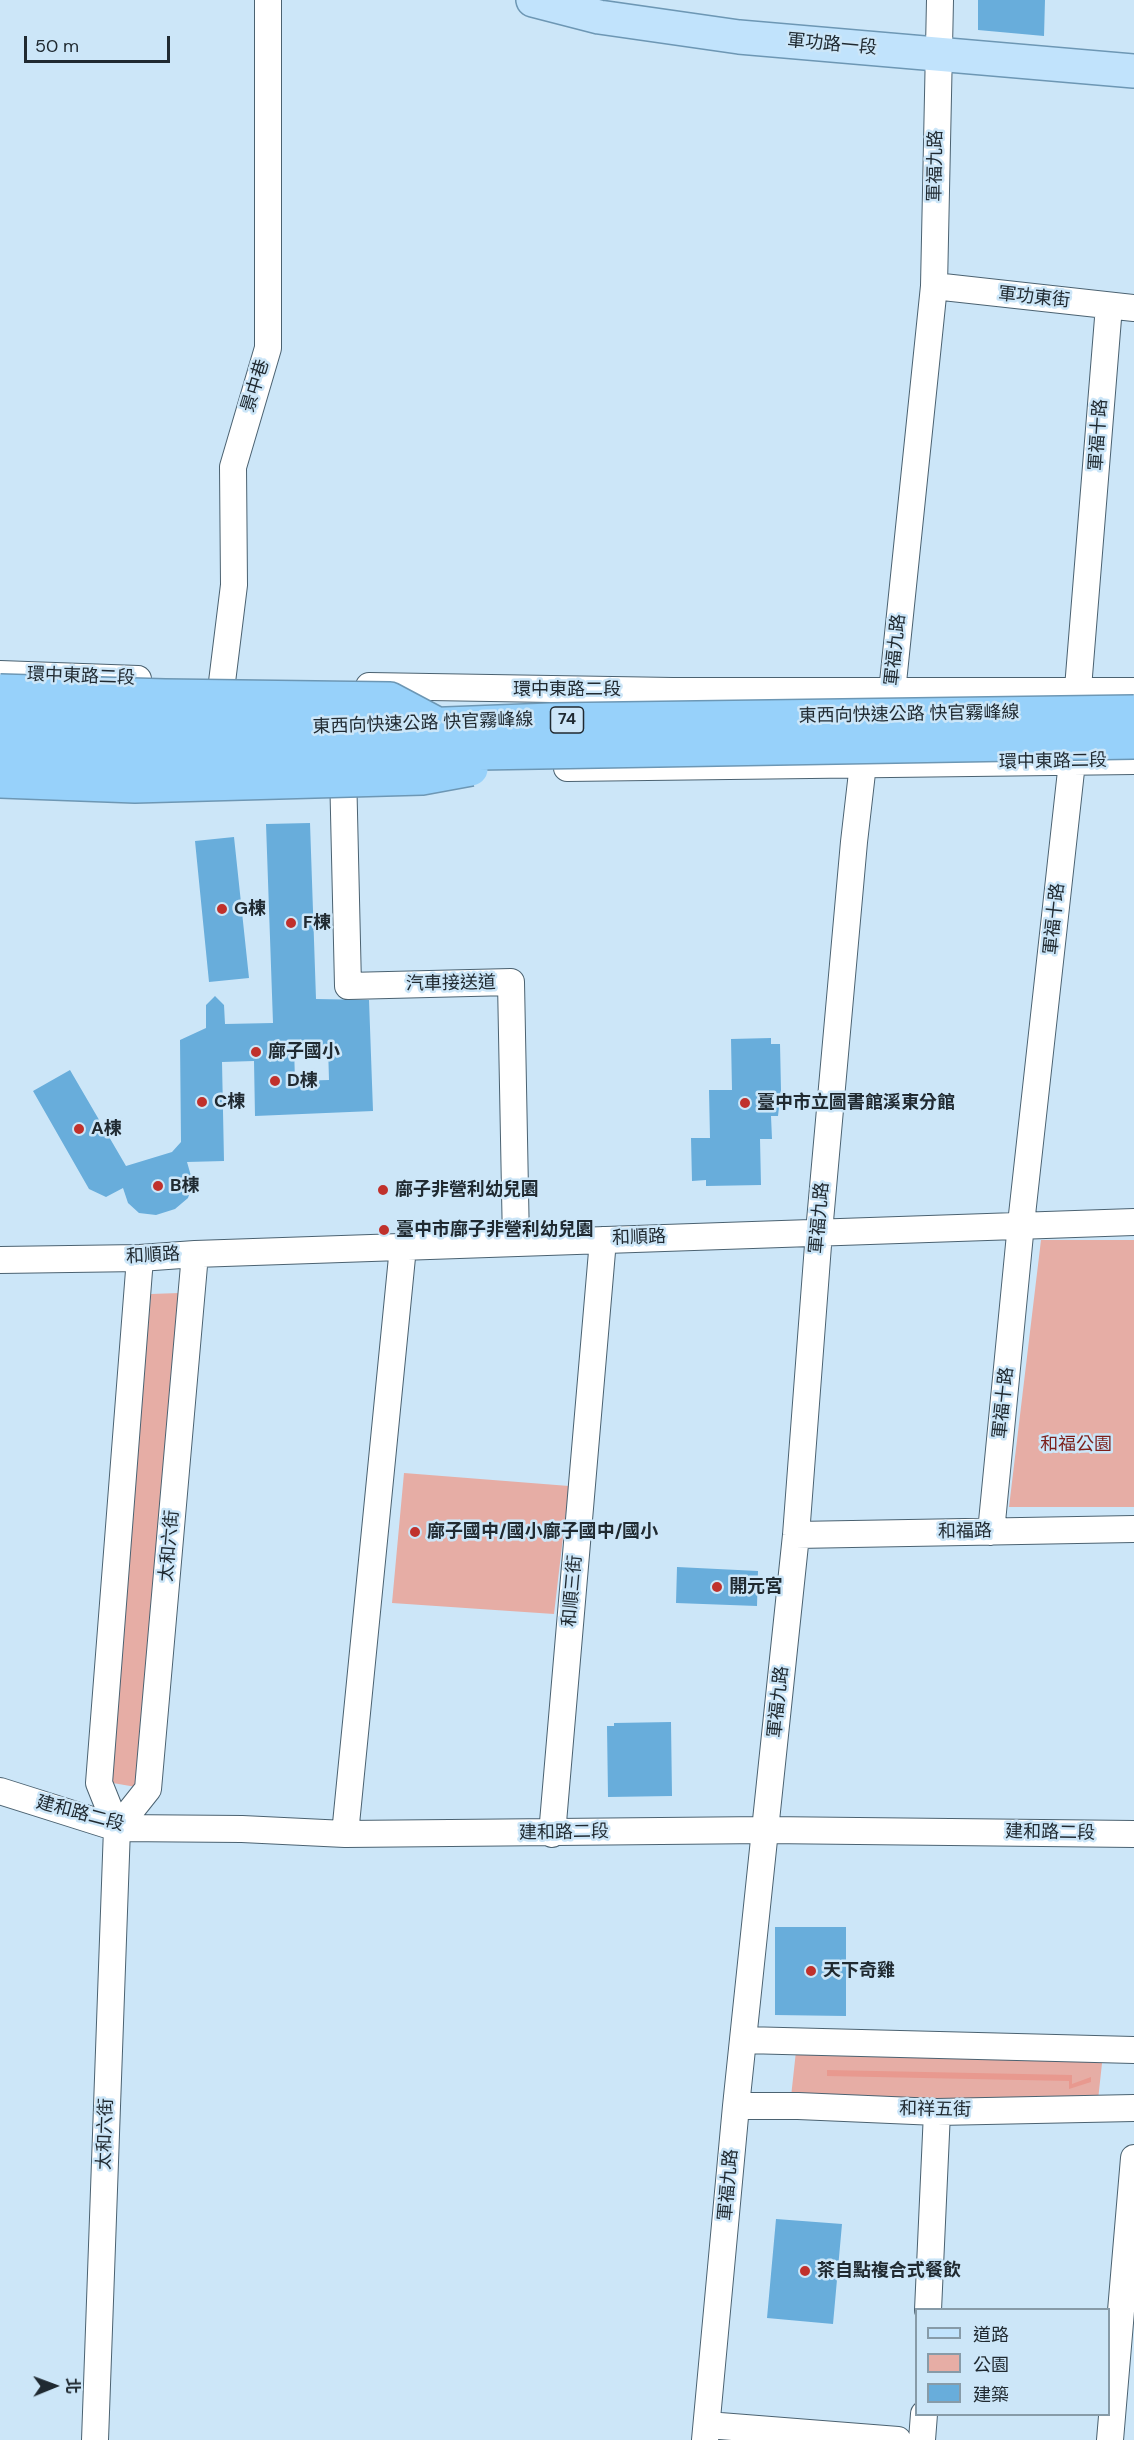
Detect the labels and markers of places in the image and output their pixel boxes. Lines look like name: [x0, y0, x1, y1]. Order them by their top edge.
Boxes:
place label: G棟: [234, 898, 266, 920]
marker: G棟: [215, 902, 229, 916]
place label: F棟: [303, 912, 331, 934]
marker: F棟: [284, 916, 298, 930]
place label: 廍子國小: [268, 1041, 340, 1063]
marker: 廍子國小: [249, 1045, 263, 1059]
place label: D棟: [287, 1070, 318, 1092]
marker: D棟: [268, 1074, 282, 1088]
place label: C棟: [214, 1091, 245, 1113]
place label: 臺中市立圖書館溪東分館: [757, 1092, 955, 1114]
marker: C棟: [195, 1095, 209, 1109]
marker: 臺中市立圖書館溪東分館: [738, 1096, 752, 1110]
place label: A棟: [91, 1118, 122, 1140]
marker: A棟: [72, 1122, 86, 1136]
place label: B棟: [170, 1175, 199, 1197]
marker: B棟: [151, 1179, 165, 1193]
place label: 廍子非營利幼兒園: [395, 1179, 539, 1201]
marker: 廍子非營利幼兒園: [376, 1183, 390, 1197]
place label: 臺中市廍子非營利幼兒園: [396, 1219, 594, 1241]
marker: 臺中市廍子非營利幼兒園: [377, 1223, 391, 1237]
place label: 廍子國中/國小廍子國中/國小: [427, 1521, 658, 1543]
marker: 廍子國中/國小廍子國中/國小: [408, 1525, 422, 1539]
place label: 開元宮: [729, 1576, 783, 1598]
marker: 開元宮: [710, 1580, 724, 1594]
place label: 天下奇雞: [823, 1960, 895, 1982]
marker: 天下奇雞: [804, 1964, 818, 1978]
place label: 茶自點複合式餐飲: [817, 2260, 961, 2282]
marker: 茶自點複合式餐飲: [798, 2264, 812, 2278]

